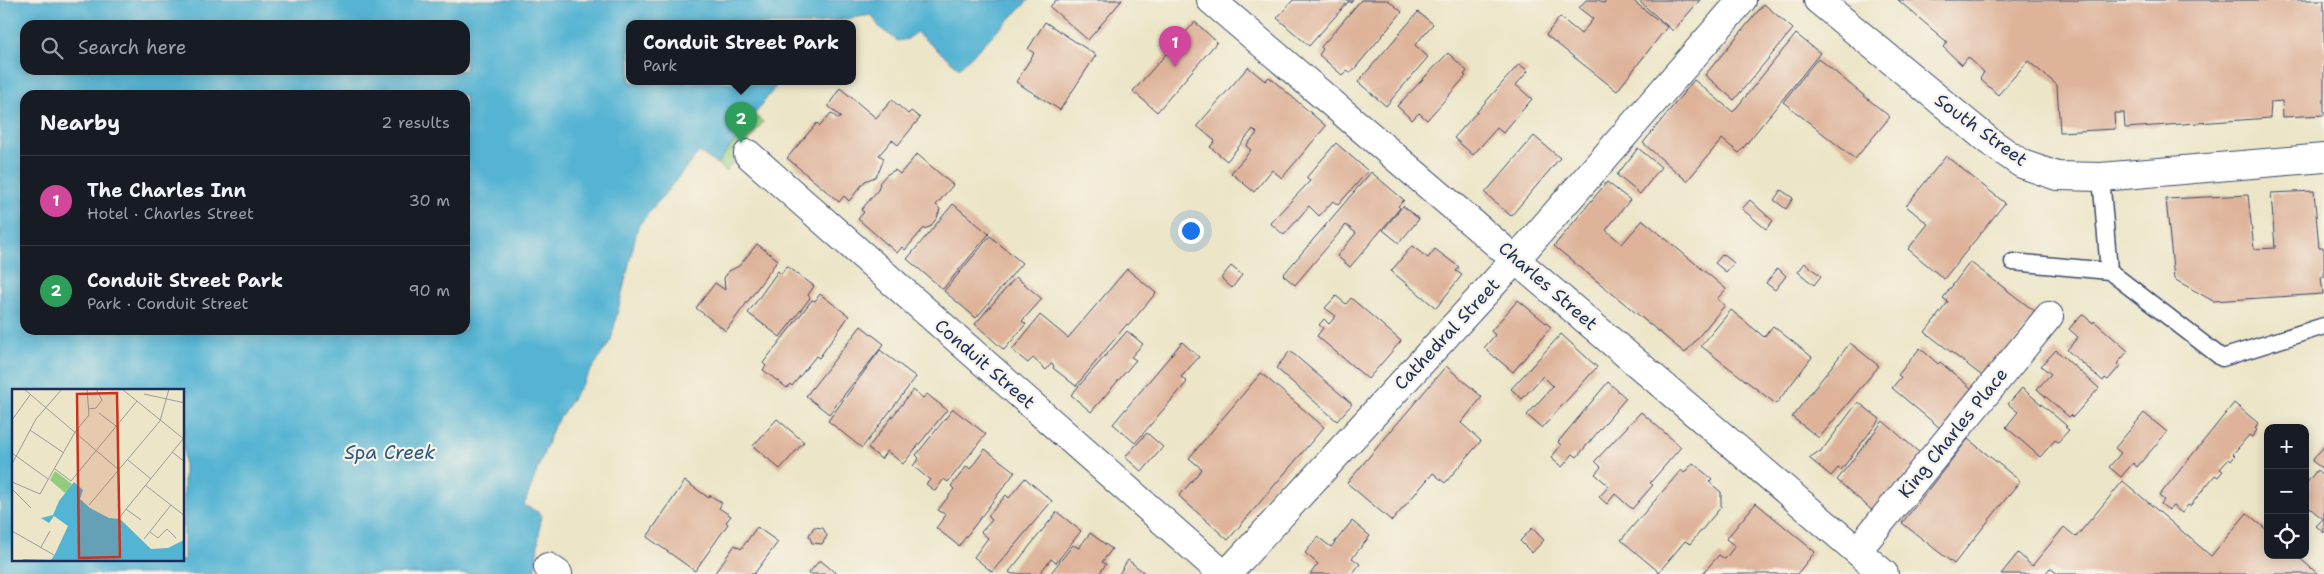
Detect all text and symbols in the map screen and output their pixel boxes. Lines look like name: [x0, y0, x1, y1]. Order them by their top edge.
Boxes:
search box: [20, 20, 470, 75]
popup: [626, 20, 856, 85]
pin: 1: [1159, 26, 1191, 67]
text: Conduit Street Park: [643, 30, 839, 55]
icon: search: [38, 34, 66, 62]
text: Search here: [78, 35, 187, 60]
text: Park: [643, 55, 677, 76]
street label: South Street: [1930, 88, 2032, 172]
pin: 2: [725, 102, 757, 143]
text: Nearby: [40, 109, 120, 137]
text: 2 results: [381, 112, 450, 133]
text: The Charles Inn: [87, 178, 246, 203]
text: 1: [52, 190, 60, 211]
text: 30 m: [409, 190, 450, 211]
text: Hotel · Charles Street: [87, 203, 254, 224]
your location: [1178, 218, 1204, 244]
street label: Charles Street: [1493, 236, 1603, 336]
text: Conduit Street Park: [87, 268, 283, 293]
street label: Cathedral Street: [1389, 273, 1505, 395]
text: 2: [50, 280, 62, 301]
text: 90 m: [409, 280, 450, 301]
text: Park · Conduit Street: [87, 293, 249, 314]
street label: Conduit Street: [930, 314, 1040, 414]
street label: King Charles Place: [1893, 363, 2013, 503]
inset map: [12, 389, 185, 562]
map controls: [2264, 424, 2309, 559]
button: +: [2264, 424, 2309, 469]
water label: Spa Creek: [345, 440, 436, 465]
button: −: [2264, 469, 2309, 514]
button: locate: [2264, 514, 2309, 559]

